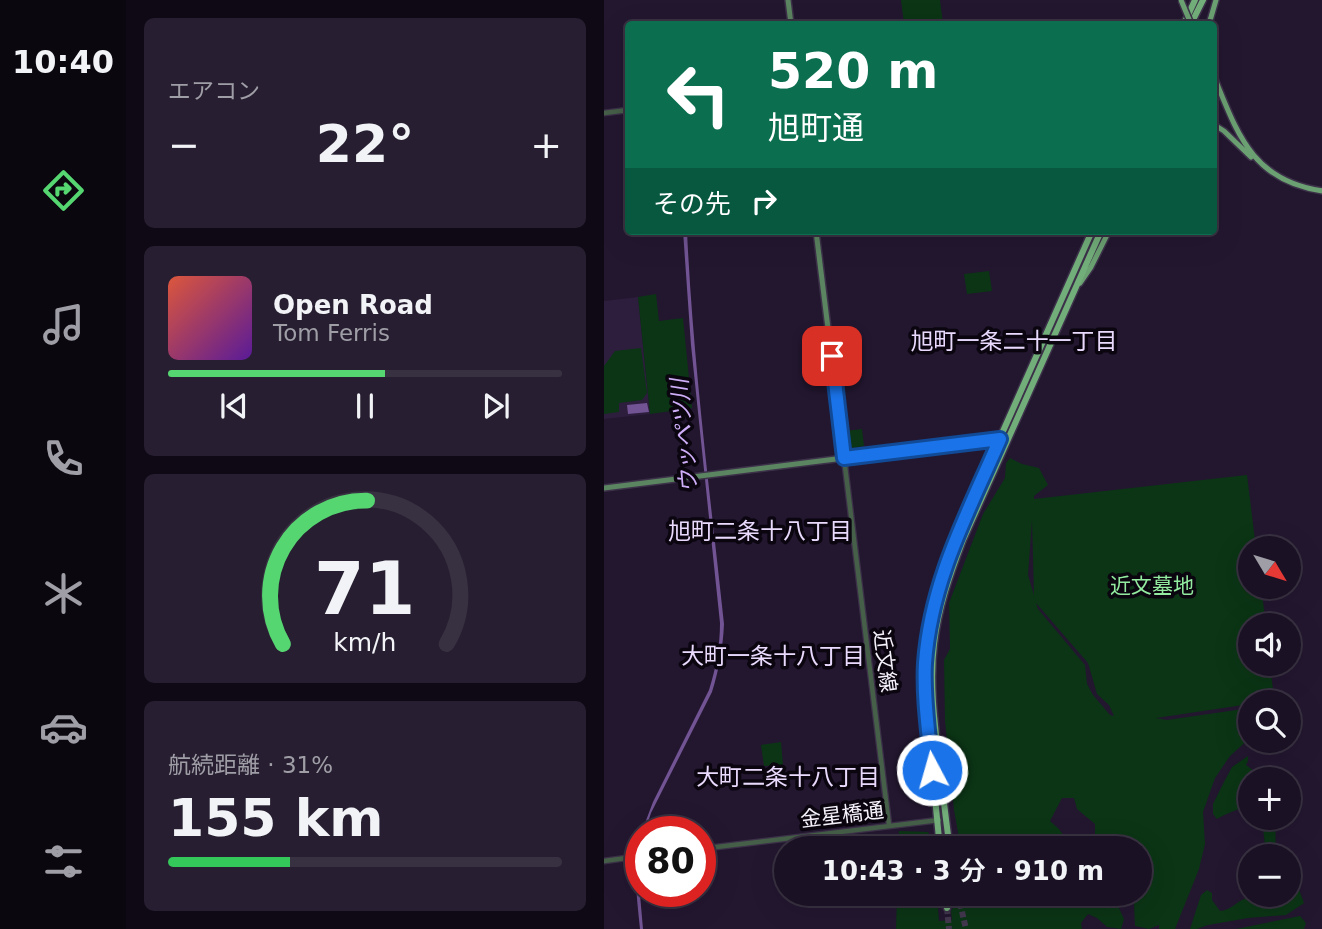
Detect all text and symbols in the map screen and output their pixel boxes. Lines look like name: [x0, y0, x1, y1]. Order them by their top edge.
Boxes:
text: 10:40: [12, 43, 114, 81]
text: 520 m: [768, 43, 938, 100]
icon: left: [653, 49, 744, 140]
text: エアコン: [168, 78, 260, 104]
text: 旭町通: [768, 109, 864, 147]
text: 22°: [316, 114, 414, 174]
text: −: [168, 123, 200, 167]
text: +: [530, 123, 562, 167]
icon: directions: [39, 166, 88, 215]
icon: right: [745, 182, 783, 220]
text: その先: [653, 189, 731, 219]
text: Open Road: [273, 290, 433, 320]
icon: music: [39, 300, 88, 349]
text: Tom Ferris: [273, 320, 390, 346]
pin: [802, 326, 862, 386]
district label: 旭町一条二十一丁目: [911, 328, 1118, 354]
icon: arrive: [813, 337, 851, 375]
water label: ウッペツ川: [666, 375, 702, 494]
icon: previous: [215, 387, 253, 425]
icon: pause: [346, 387, 384, 425]
icon: next: [477, 387, 515, 425]
icon: phone: [39, 434, 88, 483]
district label: 旭町二条十八丁目: [668, 518, 852, 544]
north arrow: [1238, 536, 1300, 598]
map controls: [1238, 536, 1301, 907]
text: 71: [314, 547, 416, 632]
icon: climate: [39, 569, 88, 618]
park label: 近文墓地: [1110, 574, 1194, 598]
button: sound: [1238, 613, 1301, 676]
text: km/h: [333, 628, 397, 657]
street label: 近文線: [869, 628, 901, 694]
district label: 大町一条十八丁目: [681, 643, 865, 669]
button: search: [1238, 690, 1301, 753]
icon: car: [39, 703, 88, 752]
position arrow: [895, 733, 969, 807]
text: 航続距離 · 31%: [168, 752, 333, 778]
district label: 大町二条十八丁目: [696, 764, 880, 790]
button: +: [1238, 767, 1301, 830]
text: 155 km: [168, 788, 383, 848]
street label: 金星橋通: [799, 798, 885, 832]
speed limit sign: 80: [625, 816, 716, 907]
icon: filters: [39, 837, 88, 886]
button: −: [1238, 844, 1301, 907]
text: 10:43 · 3 分 · 910 m: [822, 856, 1104, 886]

